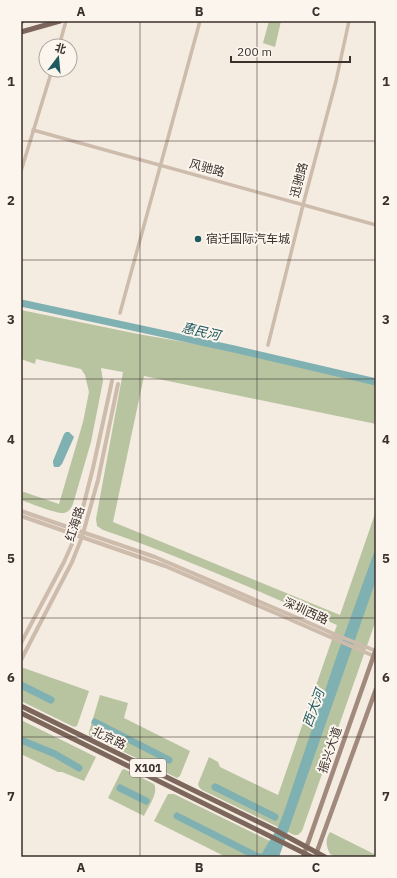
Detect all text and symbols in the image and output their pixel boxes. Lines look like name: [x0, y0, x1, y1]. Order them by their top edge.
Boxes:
text: A: [77, 3, 86, 20]
text: B: [195, 3, 204, 20]
text: C: [312, 3, 321, 20]
north arrow: [38, 38, 78, 78]
scale bar: [231, 38, 350, 64]
text: 北: [54, 40, 68, 57]
text: 200 m: [237, 44, 272, 59]
text: 1: [7, 73, 15, 90]
text: 1: [382, 73, 390, 90]
street label: 风驰路: [188, 156, 226, 179]
street label: 迅驰路: [287, 161, 310, 199]
text: 2: [7, 192, 15, 209]
text: 2: [382, 192, 390, 209]
place label: 宿迁国际汽车城: [206, 231, 290, 246]
marker: 宿迁国际汽车城: [193, 234, 203, 244]
text: 3: [7, 311, 15, 328]
text: 3: [382, 311, 390, 328]
water label: 惠民河: [180, 319, 225, 345]
text: 4: [7, 431, 15, 448]
text: 4: [382, 431, 390, 448]
street label: 红海路: [62, 504, 87, 543]
text: 5: [7, 550, 15, 567]
text: 5: [382, 550, 390, 567]
street label: 深圳西路: [281, 594, 331, 627]
text: 6: [7, 669, 15, 686]
text: 6: [382, 669, 390, 686]
water label: 西大河: [299, 684, 329, 729]
street label: 北京路: [90, 723, 129, 752]
street label: 振兴大道: [315, 725, 344, 775]
road number: X101: [130, 759, 166, 777]
text: 7: [7, 788, 15, 805]
text: 7: [382, 788, 390, 805]
text: A: [77, 859, 86, 876]
text: B: [195, 859, 204, 876]
text: C: [312, 859, 321, 876]

